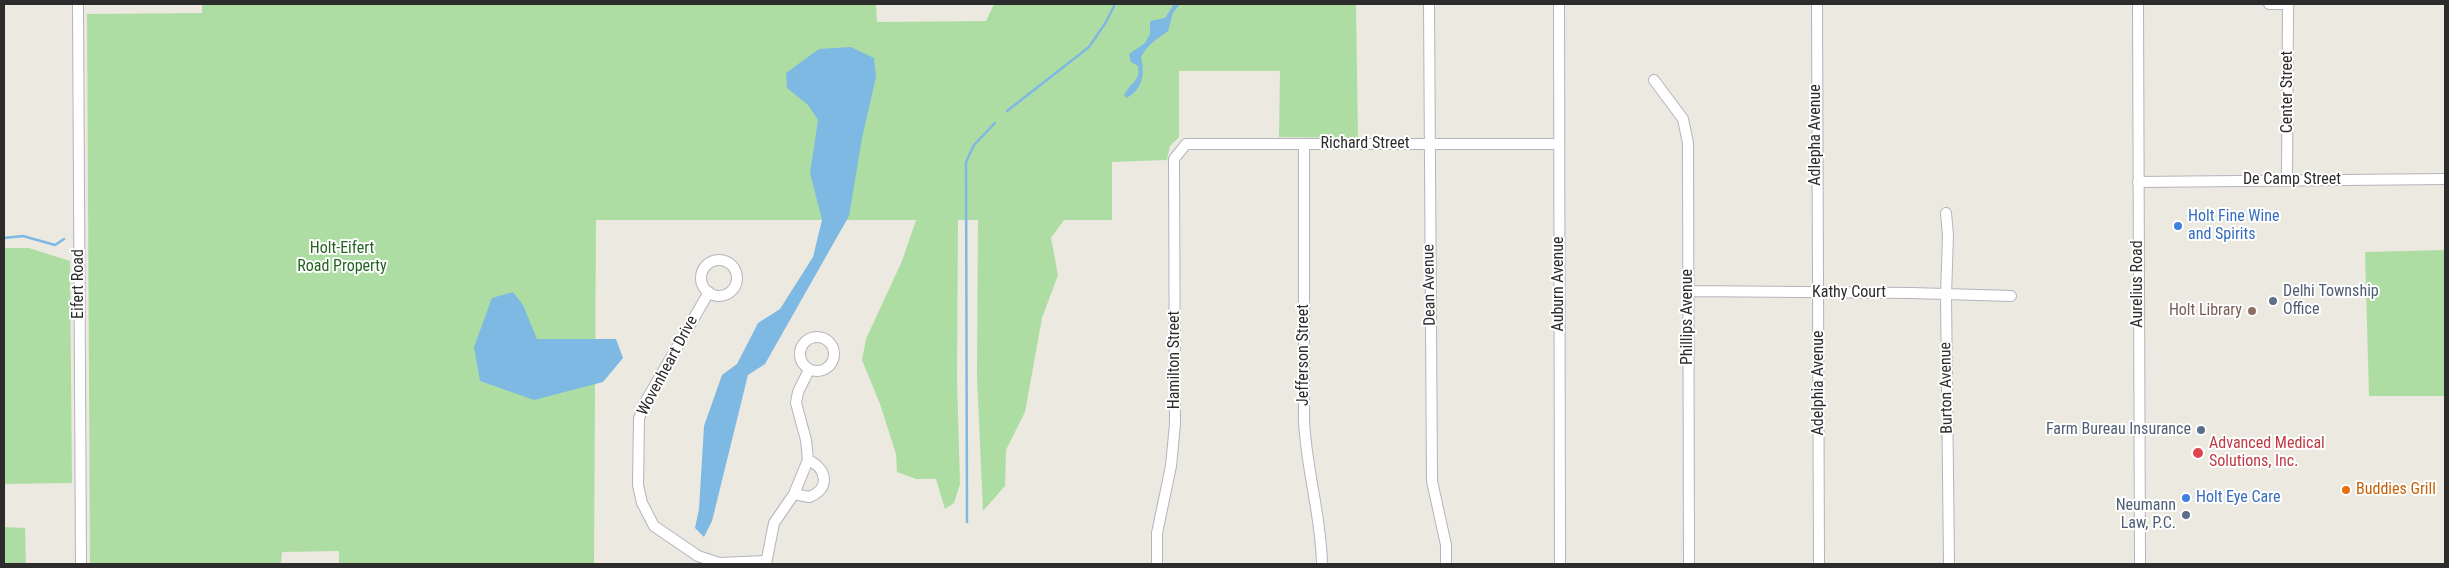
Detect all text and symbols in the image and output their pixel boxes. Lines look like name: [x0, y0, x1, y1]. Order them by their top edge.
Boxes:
street label: Center Street: [2278, 51, 2298, 133]
street label: Adlepha Avenue: [1806, 84, 1826, 186]
street label: Richard Street: [1321, 134, 1409, 154]
street label: De Camp Street: [2243, 170, 2341, 190]
place label: Holt Fine Wine and Spirits: [2188, 207, 2279, 245]
marker: Holt Fine Wine and Spirits: [2172, 220, 2184, 232]
street label: Auburn Avenue: [1549, 237, 1569, 331]
park label: Holt-Eifert Road Property: [297, 239, 387, 277]
street label: Aurelius Road: [2128, 240, 2148, 328]
street label: Dean Avenue: [1420, 244, 1440, 326]
street label: Eifert Road: [69, 249, 89, 319]
street label: Phillips Avenue: [1678, 269, 1698, 365]
place label: Delhi Township Office: [2283, 282, 2379, 320]
street label: Kathy Court: [1812, 283, 1886, 303]
marker: Delhi Township Office: [2267, 295, 2279, 307]
place label: Holt Library: [2169, 301, 2242, 321]
street label: Jefferson Street: [1294, 304, 1314, 406]
marker: Holt Library: [2246, 305, 2258, 317]
street label: Hamilton Street: [1165, 311, 1185, 409]
street label: Wovenheart Drive: [634, 313, 702, 419]
street label: Adelphia Avenue: [1809, 330, 1829, 436]
street label: Burton Avenue: [1937, 342, 1957, 434]
place label: Farm Bureau Insurance: [2046, 420, 2191, 440]
marker: Farm Bureau Insurance: [2195, 424, 2207, 436]
place label: Advanced Medical Solutions, Inc.: [2209, 434, 2325, 472]
marker: Advanced Medical Solutions, Inc.: [2191, 446, 2205, 460]
place label: Buddies Grill: [2356, 480, 2436, 500]
marker: Buddies Grill: [2340, 484, 2352, 496]
place label: Holt Eye Care: [2196, 488, 2280, 508]
marker: Holt Eye Care: [2180, 492, 2192, 504]
place label: Neumann Law, P.C.: [2116, 496, 2176, 534]
marker: Neumann Law, P.C.: [2180, 509, 2192, 521]

